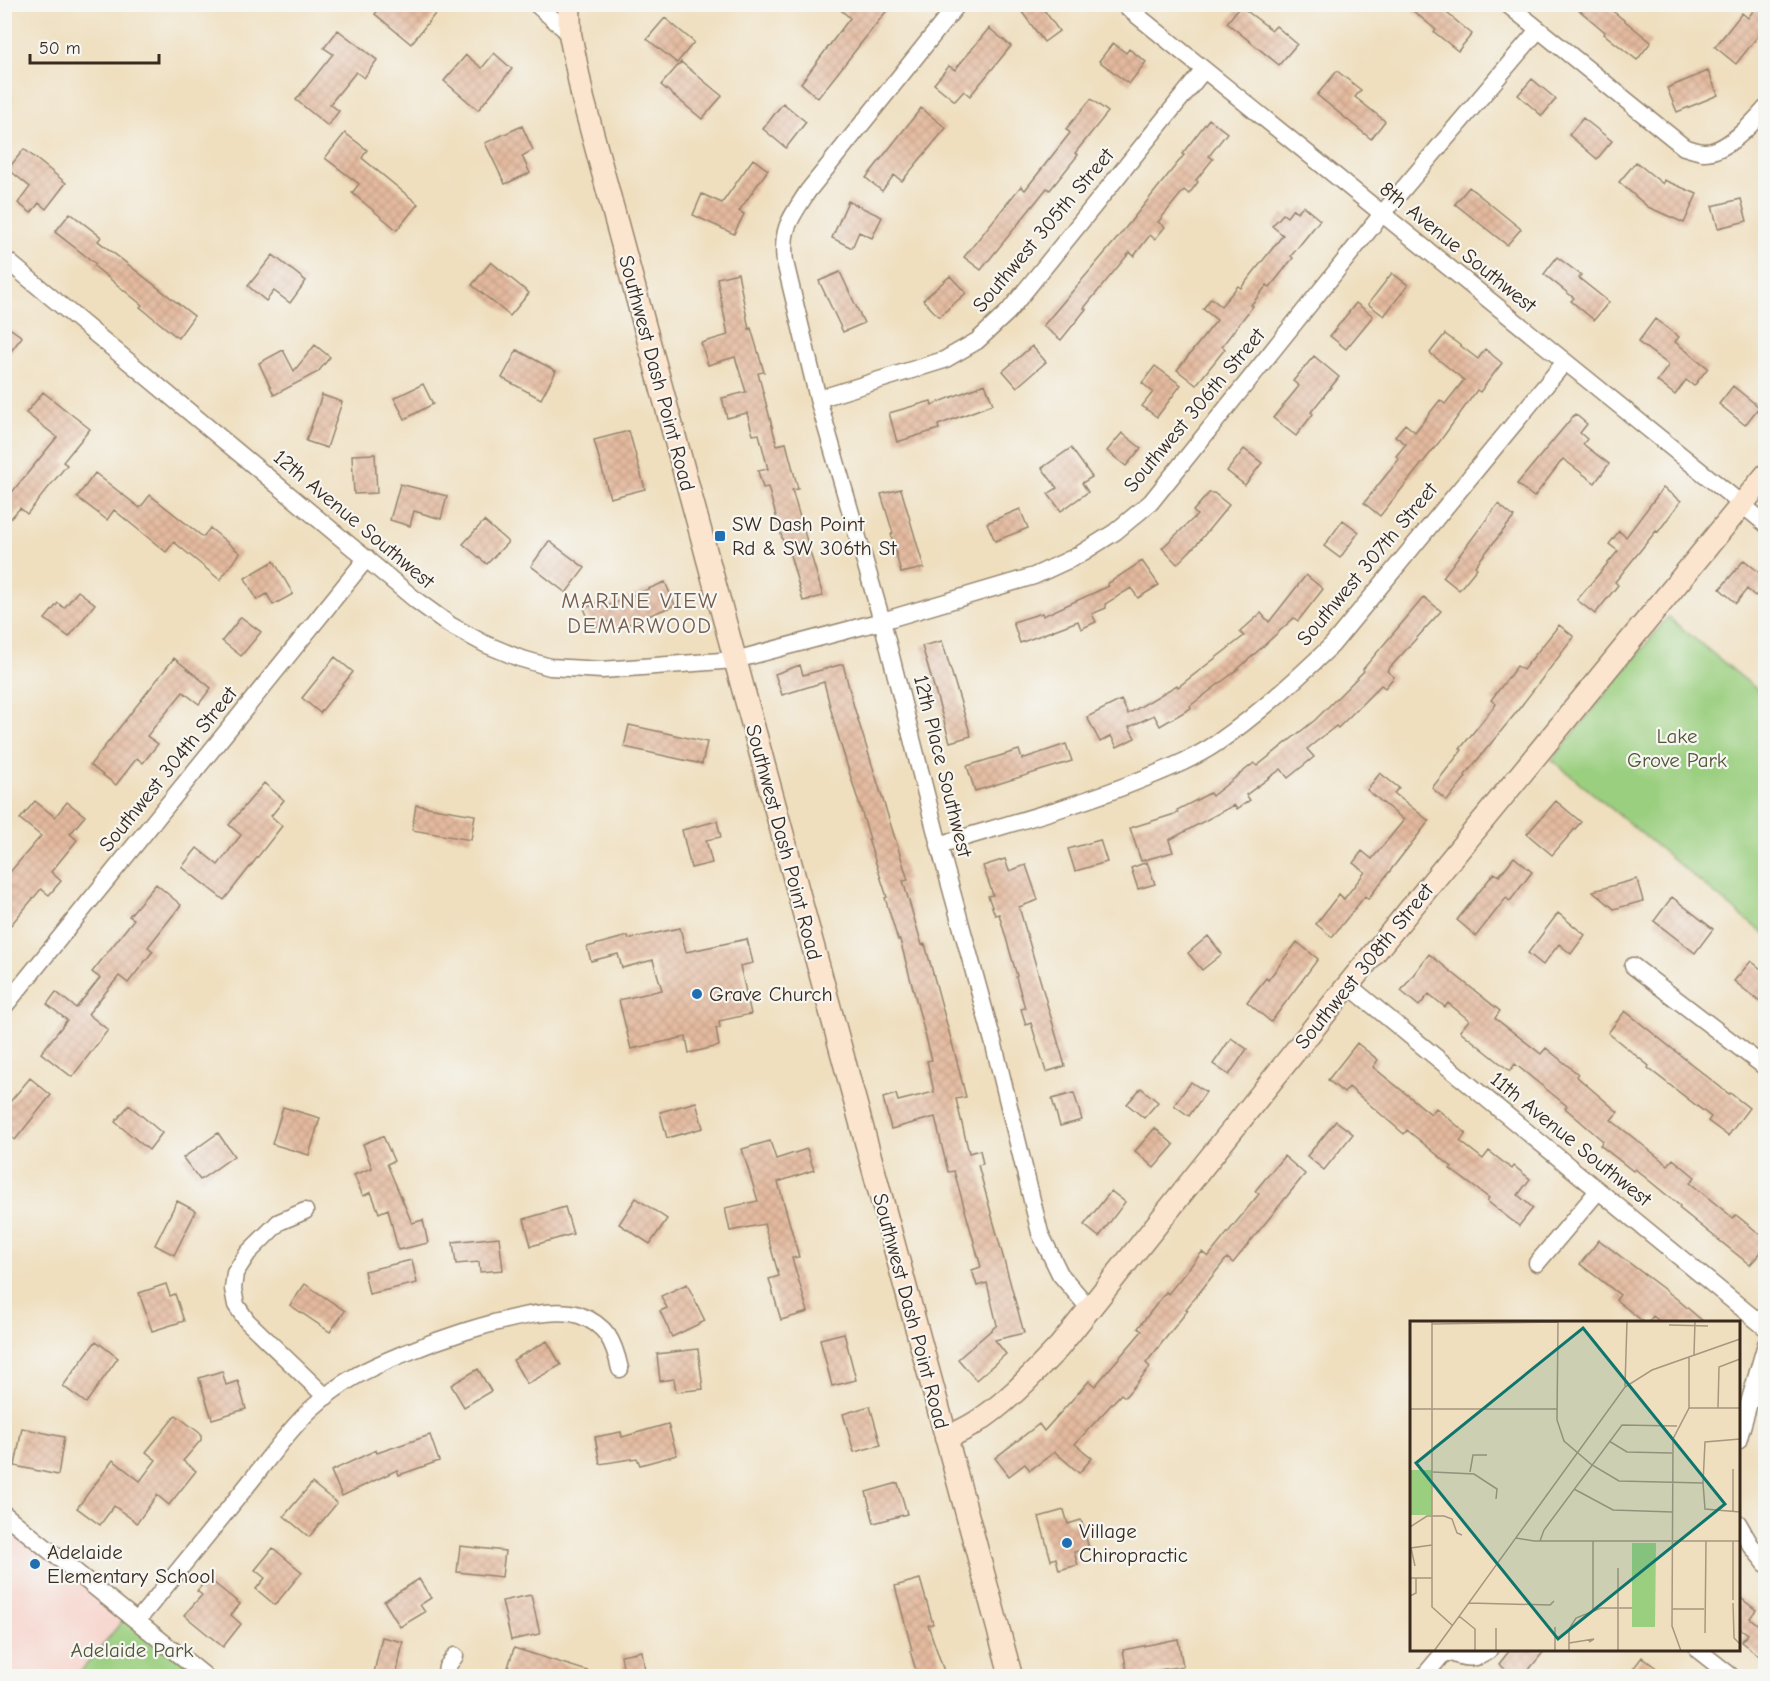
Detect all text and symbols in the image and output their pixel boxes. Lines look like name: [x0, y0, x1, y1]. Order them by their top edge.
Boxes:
scale bar: [30, 27, 159, 65]
text: 50 m: [39, 38, 81, 59]
street label: Southwest 305th Street: [967, 142, 1119, 317]
street label: 8th Avenue Southwest: [1375, 177, 1542, 318]
street label: Southwest Dash Point Road: [614, 253, 700, 493]
street label: Southwest 306th Street: [1118, 322, 1270, 497]
street label: 12th Avenue Southwest: [269, 445, 440, 594]
street label: Southwest 307th Street: [1292, 477, 1443, 650]
place label: SW Dash Point Rd & SW 306th St: [732, 512, 897, 560]
marker: SW Dash Point Rd & SW 306th St: [713, 529, 727, 543]
district label: MARINE VIEW DEMARWOOD: [561, 588, 719, 639]
street label: 12th Place Southwest: [909, 673, 977, 860]
street label: Southwest 304th Street: [94, 681, 243, 856]
street label: Southwest Dash Point Road: [741, 722, 827, 962]
park label: Lake Grove Park: [1627, 724, 1727, 772]
street label: Southwest 308th Street: [1290, 878, 1439, 1054]
place label: Grave Church: [709, 982, 833, 1006]
marker: Grave Church: [690, 987, 704, 1001]
street label: 11th Avenue Southwest: [1486, 1067, 1657, 1212]
street label: Southwest Dash Point Road: [868, 1191, 954, 1431]
inset map: [1410, 1321, 1740, 1651]
place label: Village Chiropractic: [1079, 1519, 1188, 1567]
marker: Village Chiropractic: [1060, 1536, 1074, 1550]
place label: Adelaide Elementary School: [47, 1540, 215, 1588]
marker: Adelaide Elementary School: [28, 1557, 42, 1571]
park label: Adelaide Park: [71, 1638, 193, 1662]

